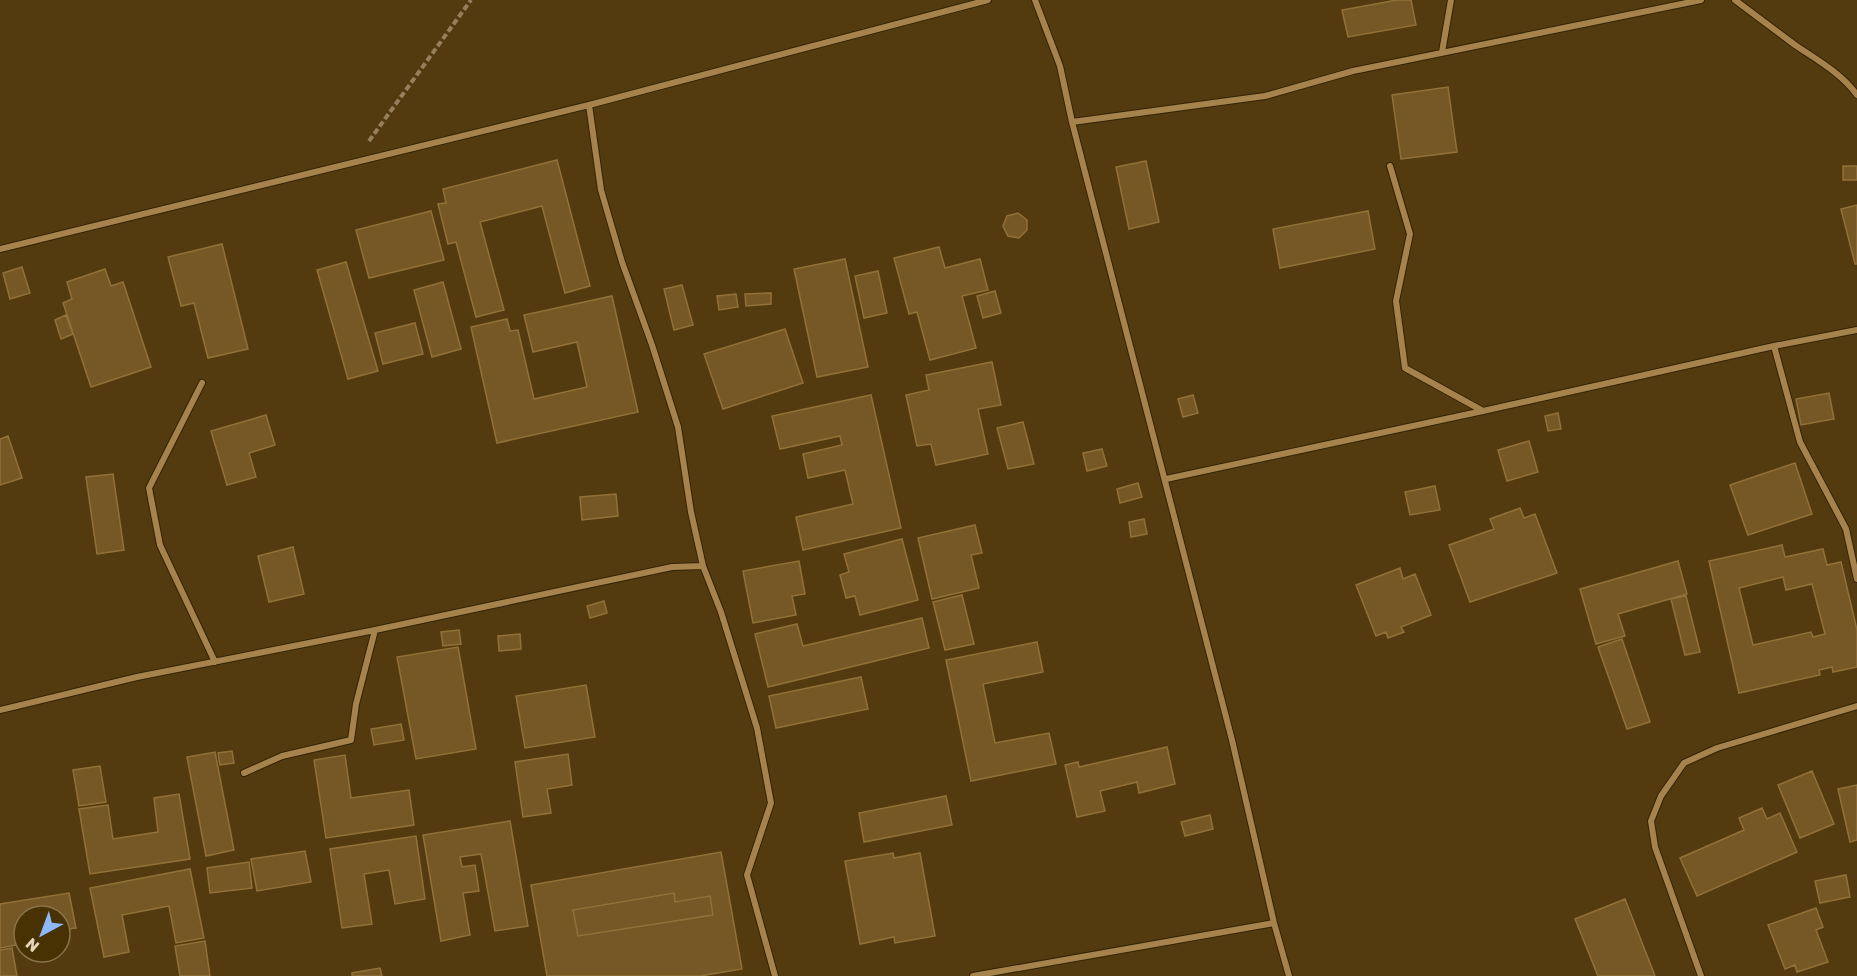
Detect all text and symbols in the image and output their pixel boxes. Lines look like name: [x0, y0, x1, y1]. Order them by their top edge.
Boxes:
north arrow: [12, 904, 72, 964]
text: N: [22, 934, 43, 956]

